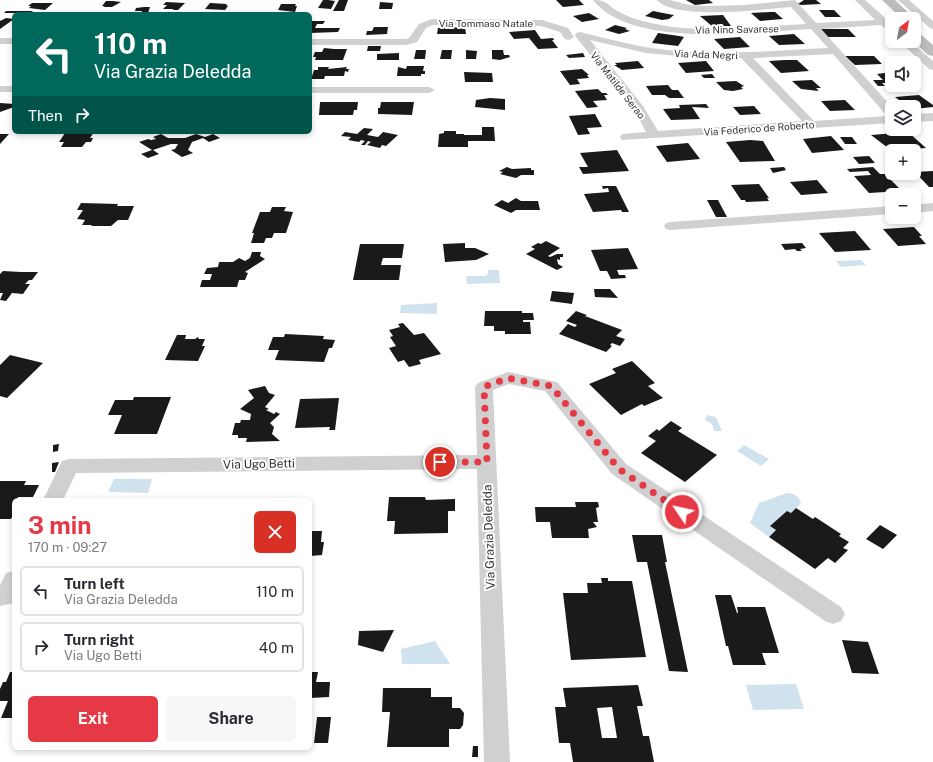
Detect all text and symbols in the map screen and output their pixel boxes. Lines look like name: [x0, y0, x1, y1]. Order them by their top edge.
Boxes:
north arrow: [885, 12, 921, 48]
map controls: [885, 12, 921, 224]
street label: Via Tommaso Natale: [439, 17, 534, 29]
street label: Via Nino Savarese: [695, 22, 779, 36]
text: 110 m: [94, 27, 167, 60]
icon: left: [28, 28, 80, 80]
street label: Via Ada Negri: [674, 47, 738, 61]
street label: Via Matilde Serao: [588, 49, 648, 121]
button: sound: [885, 56, 921, 92]
text: Via Grazia Deledda: [94, 61, 251, 82]
button: layers: [885, 100, 921, 136]
icon: right: [71, 104, 93, 126]
text: Then: [28, 107, 63, 124]
street label: Via Federico de Roberto: [703, 118, 815, 138]
button: +: [885, 144, 921, 180]
button: −: [885, 188, 921, 224]
pin: [423, 445, 457, 479]
icon: arrive: [429, 451, 451, 473]
street label: Via Ugo Betti: [223, 456, 295, 472]
street label: Via Grazia Deledda: [480, 484, 498, 590]
position arrow: [661, 491, 703, 533]
text: 3 min: [28, 511, 92, 539]
button: close: [254, 511, 296, 553]
text: 170 m · 09:27: [28, 540, 107, 555]
text: Turn left: [64, 575, 125, 592]
icon: left: [30, 580, 52, 602]
text: 110 m: [256, 583, 294, 600]
text: Via Grazia Deledda: [64, 592, 178, 607]
text: Turn right: [64, 631, 134, 648]
icon: right: [30, 636, 52, 658]
text: 40 m: [259, 639, 294, 656]
text: Via Ugo Betti: [64, 648, 142, 663]
button: Exit: [28, 696, 158, 742]
button: Share: [166, 696, 296, 742]

